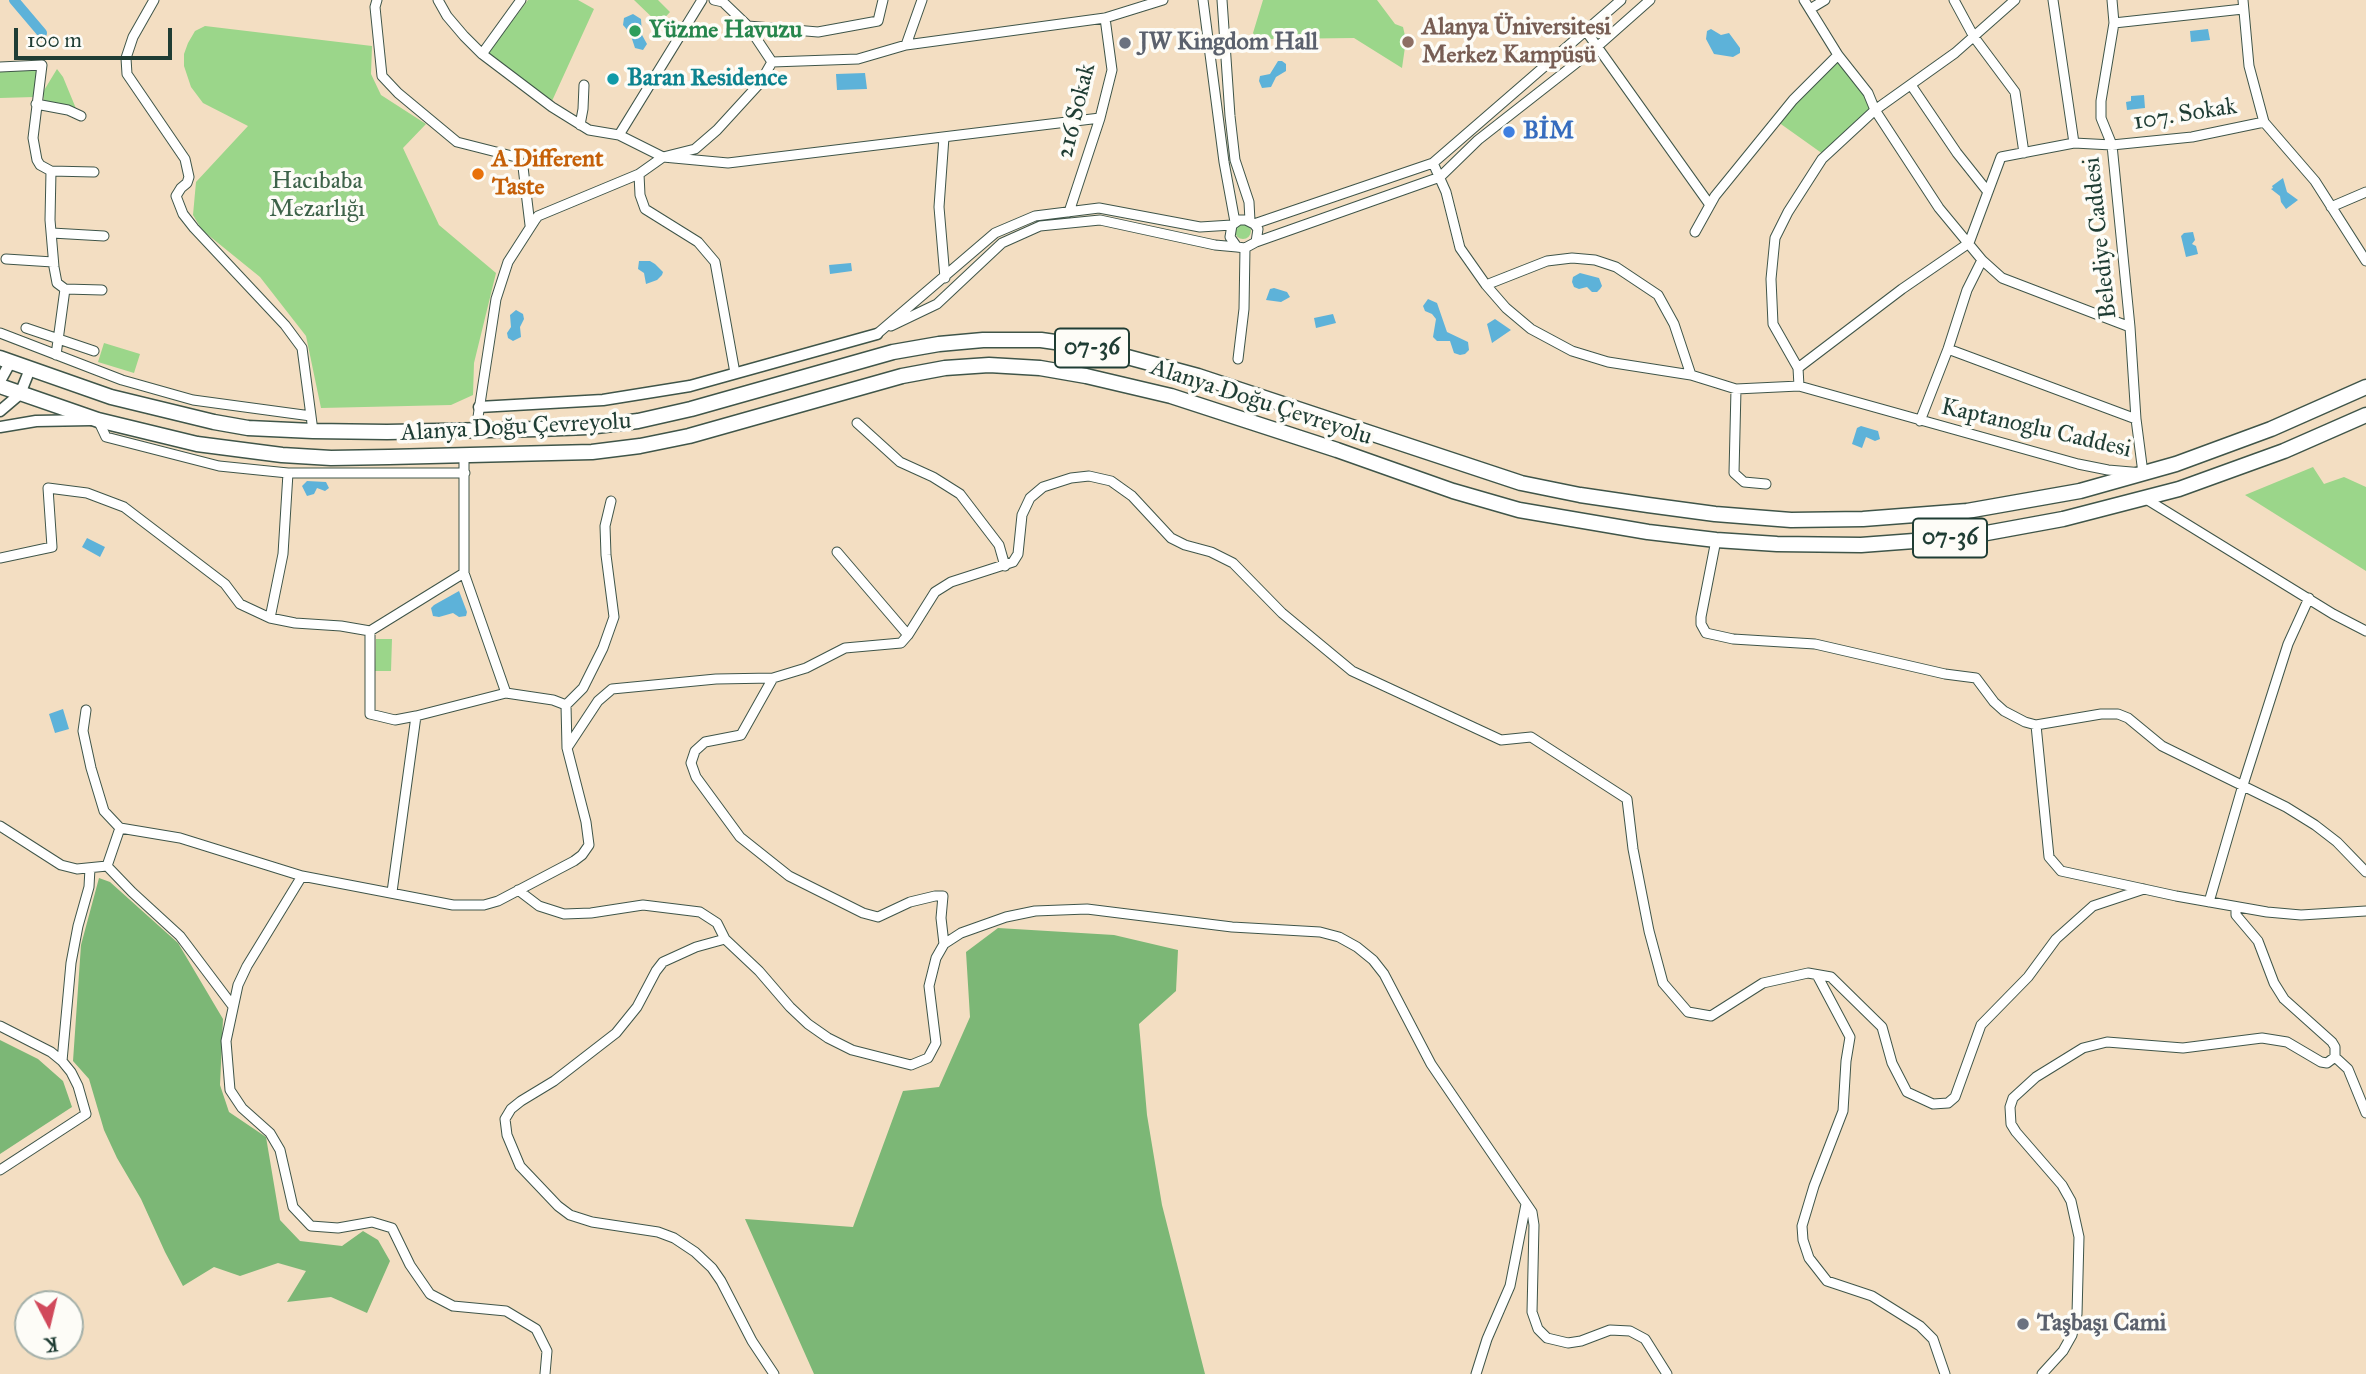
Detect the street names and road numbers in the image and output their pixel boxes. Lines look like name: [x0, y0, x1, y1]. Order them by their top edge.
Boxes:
street label: 216 Sokak: [1051, 60, 1103, 162]
street label: 107. Sokak: [2131, 93, 2239, 137]
street label: Belediye Caddesi: [2078, 156, 2124, 320]
road number: 07-36: [1055, 328, 1129, 368]
street label: Alanya Doğu Çevreyolu: [1147, 354, 1375, 452]
street label: Kaptanoglu Caddesi: [1938, 393, 2134, 465]
street label: Alanya Doğu Çevreyolu: [400, 408, 632, 448]
road number: 07-36: [1913, 518, 1987, 558]

